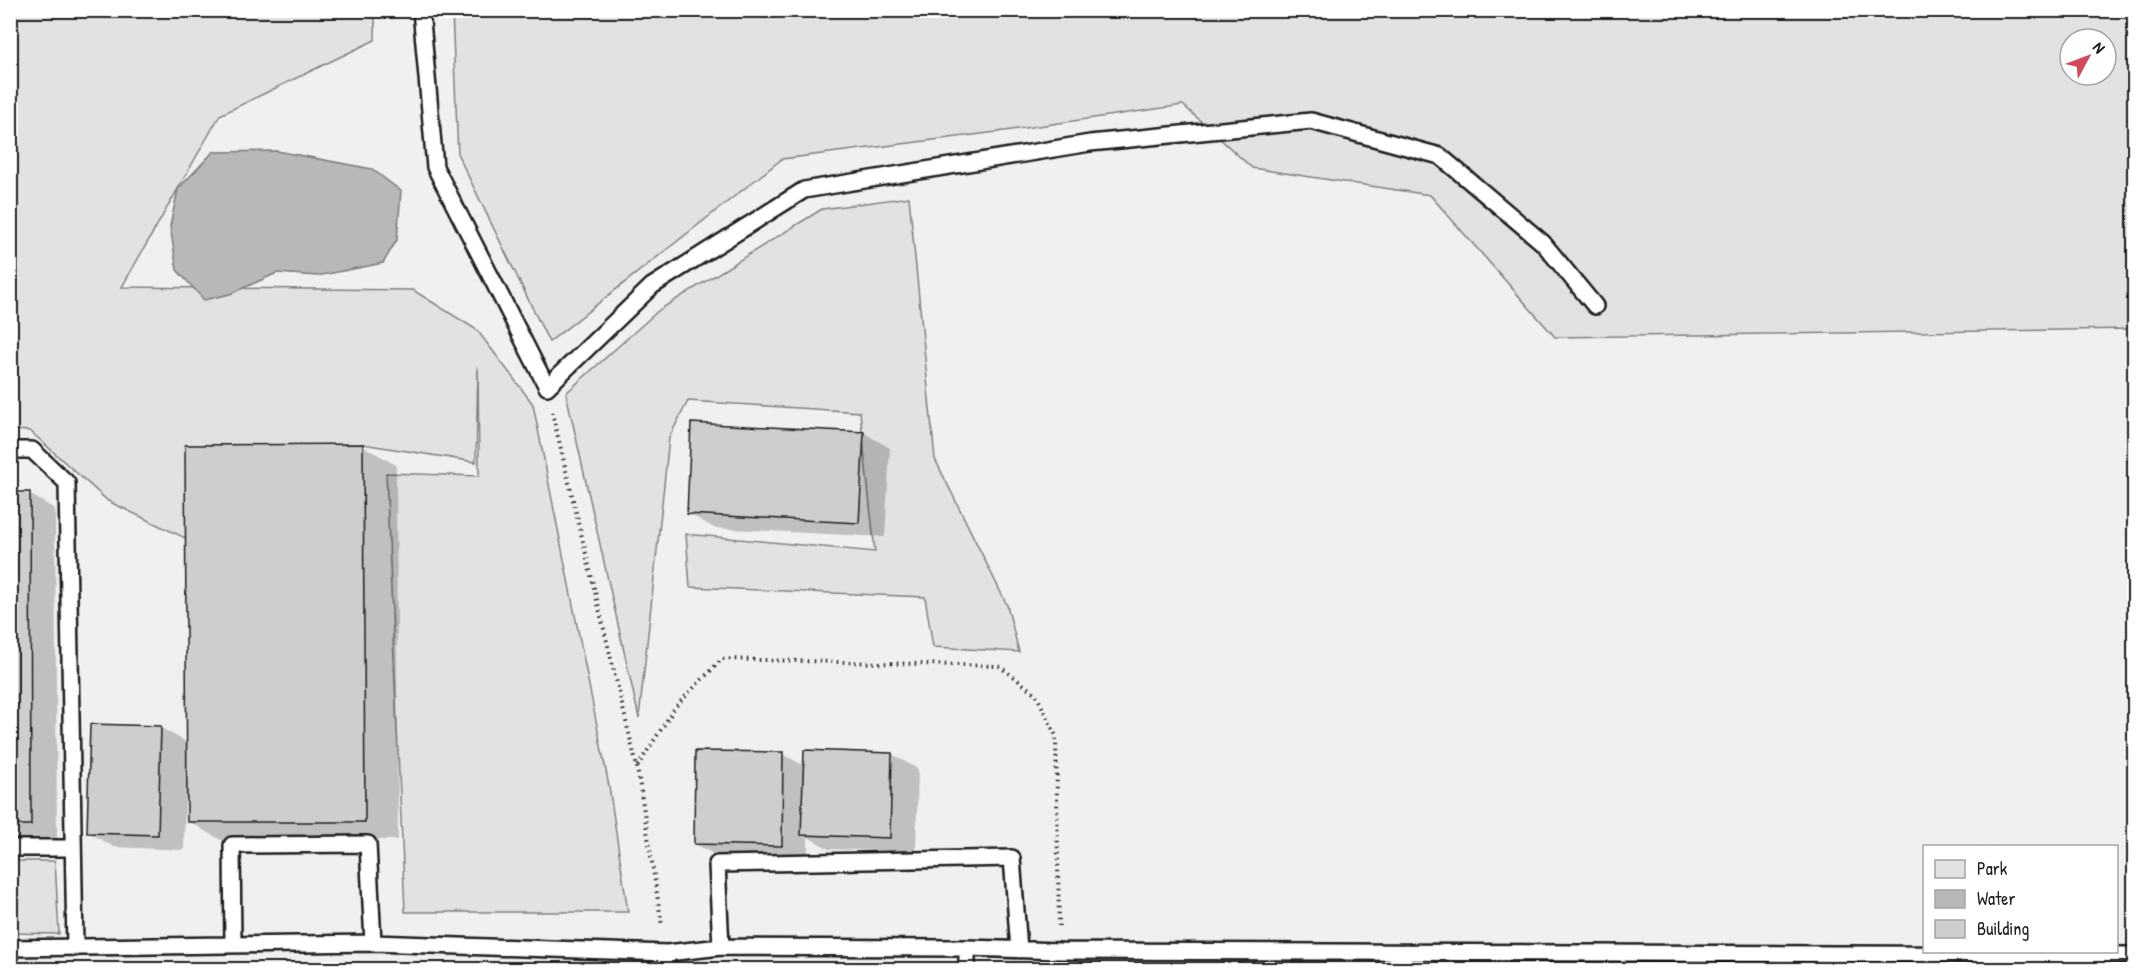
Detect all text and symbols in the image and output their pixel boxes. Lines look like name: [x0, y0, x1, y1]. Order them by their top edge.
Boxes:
north arrow: [2058, 27, 2118, 87]
text: N: [2088, 37, 2111, 58]
legend: [1923, 845, 2118, 953]
text: Park: [1977, 856, 2008, 881]
text: Water: [1977, 886, 2015, 911]
text: Building: [1977, 916, 2029, 941]

